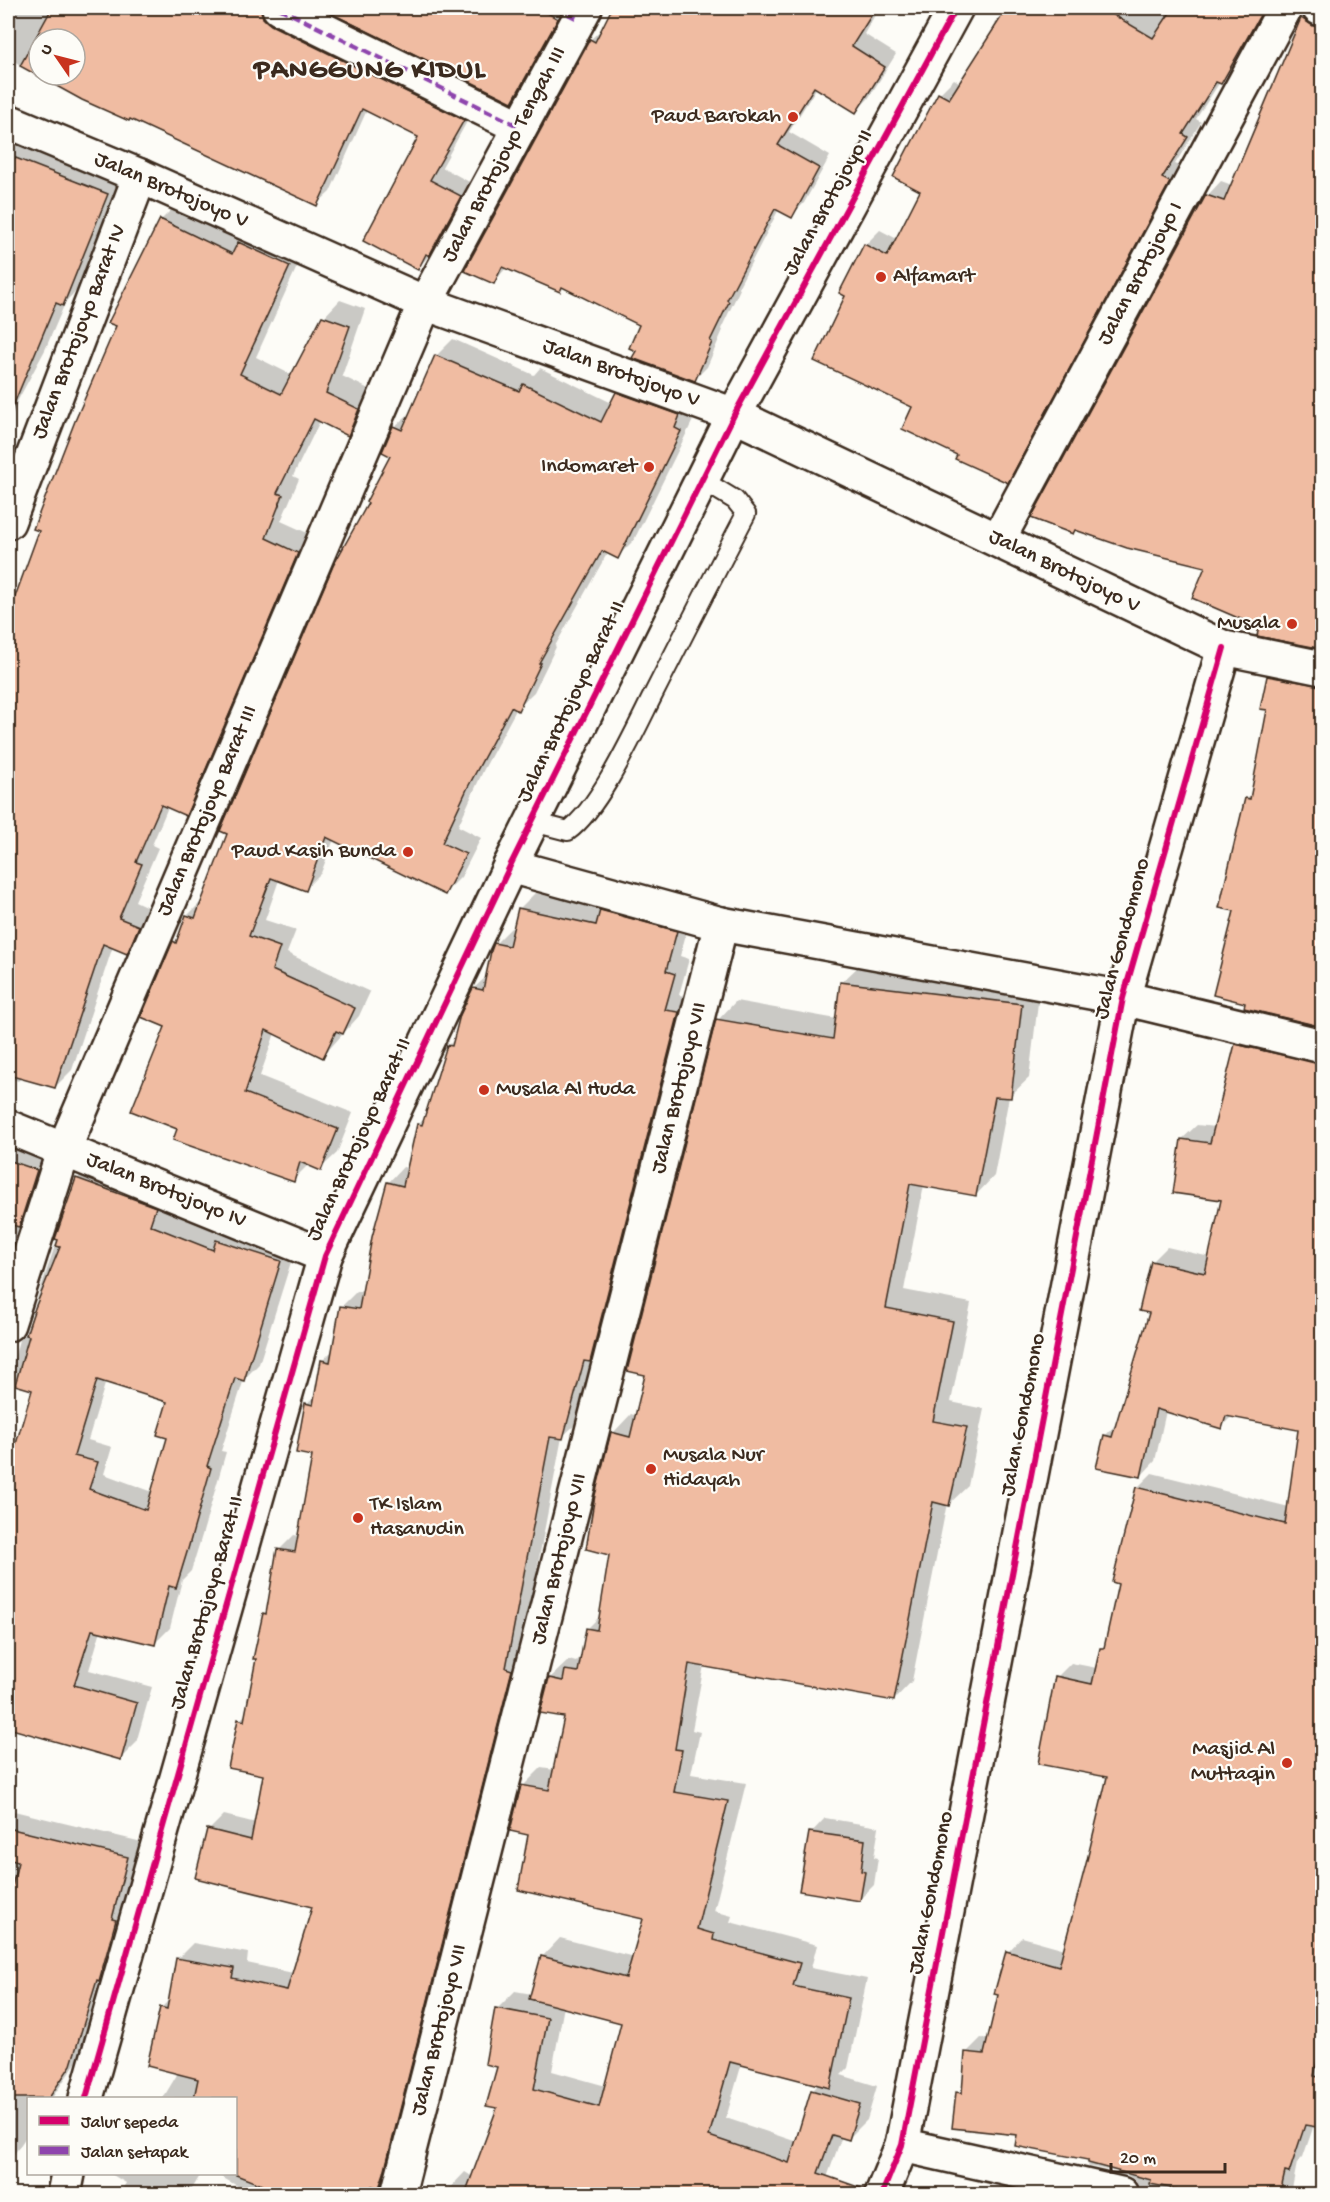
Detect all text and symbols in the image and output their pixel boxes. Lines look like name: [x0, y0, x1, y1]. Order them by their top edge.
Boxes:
north arrow: [27, 27, 87, 87]
text: U: [37, 41, 58, 60]
street label: Jalan Brotojoyo Tengah III: [437, 43, 573, 267]
district label: PANGGUNG KIDUL: [252, 55, 486, 88]
place label: Paud Barokah: [651, 104, 781, 130]
marker: Paud Barokah: [786, 110, 800, 124]
street label: Jalan Brotojoyo II: [778, 125, 880, 281]
street label: Jalan Brotojoyo V: [90, 147, 252, 235]
street label: Jalan Brotojoyo I: [1092, 198, 1190, 350]
street label: Jalan Brotojoyo Barat IV: [27, 221, 133, 443]
place label: Alfamart: [893, 264, 976, 290]
marker: Alfamart: [874, 270, 888, 284]
street label: Jalan Brotojoyo V: [539, 334, 703, 414]
place label: Indomaret: [541, 454, 639, 480]
marker: Indomaret: [642, 460, 656, 474]
street label: Jalan Brotojoyo V: [984, 524, 1144, 620]
street label: Jalan Brotojoyo Barat II: [512, 597, 632, 807]
place label: Musala: [1217, 611, 1281, 637]
marker: Musala: [1285, 617, 1299, 631]
street label: Jalan Brotojoyo Barat III: [152, 702, 264, 920]
place label: Paud Kasih Bunda: [231, 839, 397, 865]
marker: Paud Kasih Bunda: [401, 845, 415, 859]
street label: Jalan Gondomono: [1089, 856, 1157, 1022]
street label: Jalan Brotojoyo VII: [646, 1000, 714, 1176]
street label: Jalan Brotojoyo Barat II: [302, 1034, 418, 1246]
place label: Musala Al Huda: [496, 1077, 636, 1103]
marker: Musala Al Huda: [477, 1083, 491, 1097]
street label: Jalan Brotojoyo IV: [82, 1147, 250, 1235]
street label: Jalan Gondomono: [995, 1331, 1053, 1499]
place label: Musala Nur Hidayah: [663, 1443, 766, 1494]
marker: Musala Nur Hidayah: [644, 1462, 658, 1476]
street label: Jalan Brotojoyo VII: [526, 1471, 594, 1647]
place label: TK Islam Hasanudin: [368, 1492, 465, 1543]
street label: Jalan Brotojoyo Barat II: [165, 1493, 251, 1713]
marker: TK Islam Hasanudin: [351, 1511, 365, 1525]
place label: Masjid Al Muttaqin: [1191, 1737, 1276, 1788]
marker: Masjid Al Muttaqin: [1280, 1756, 1294, 1770]
street label: Jalan Gondomono: [903, 1809, 961, 1977]
street label: Jalan Brotojoyo VII: [406, 1942, 474, 2118]
legend: [27, 2097, 237, 2175]
text: Jalur sepeda: [81, 2113, 179, 2134]
scale bar: [1111, 2136, 1225, 2174]
text: Jalan setapak: [81, 2143, 189, 2164]
text: 20 m: [1120, 2149, 1156, 2170]

